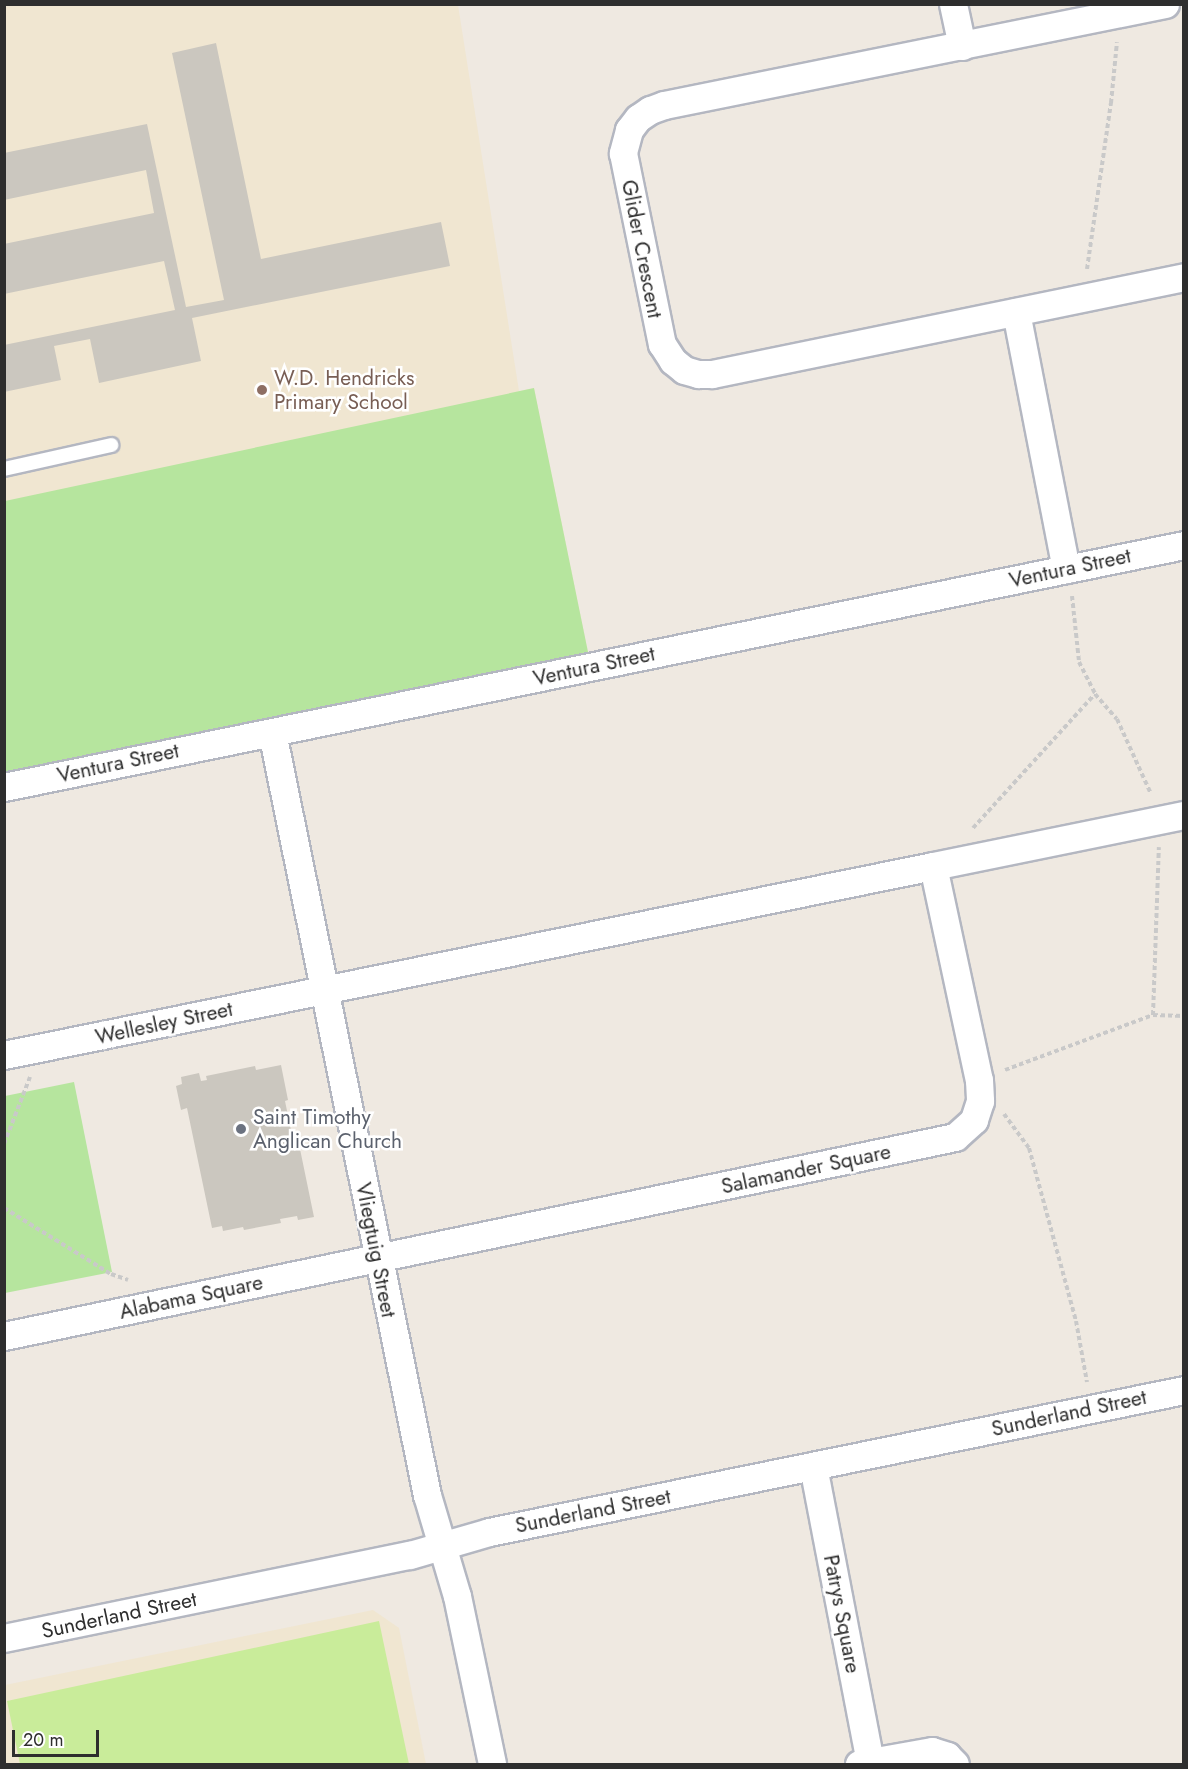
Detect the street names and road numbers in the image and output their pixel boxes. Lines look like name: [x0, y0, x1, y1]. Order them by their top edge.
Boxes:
street label: Glider Crescent: [616, 178, 668, 320]
street label: Ventura Street: [1007, 543, 1133, 593]
street label: Ventura Street: [531, 641, 657, 691]
street label: Ventura Street: [55, 738, 181, 788]
street label: Wellesley Street: [93, 996, 235, 1050]
street label: Salamander Square: [719, 1139, 893, 1199]
street label: Vliegtuig Street: [351, 1180, 401, 1320]
street label: Alabama Square: [117, 1270, 265, 1324]
street label: Sunderland Street: [989, 1384, 1149, 1442]
street label: Sunderland Street: [513, 1484, 673, 1538]
street label: Patrys Square: [818, 1553, 866, 1675]
street label: Sunderland Street: [39, 1586, 199, 1644]

